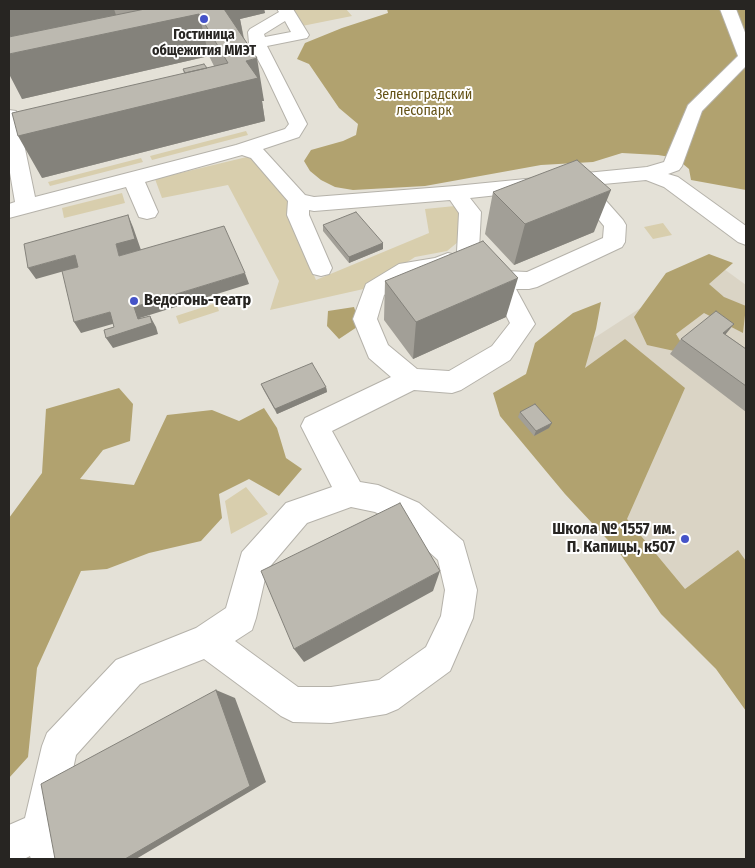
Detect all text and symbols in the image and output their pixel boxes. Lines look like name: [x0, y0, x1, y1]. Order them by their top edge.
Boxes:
marker: Гостиница общежития МИЭТ: [198, 13, 210, 25]
place label: Гостиница общежития МИЭТ: [152, 27, 256, 59]
park label: Зеленоградский лесопарк: [376, 87, 472, 120]
place label: Ведогонь-театр: [144, 291, 251, 311]
marker: Ведогонь-театр: [128, 295, 140, 307]
place label: Школа № 1557 им. П. Капицы, к507: [552, 520, 675, 558]
marker: Школа № 1557 им. П. Капицы, к507: [679, 533, 691, 545]

